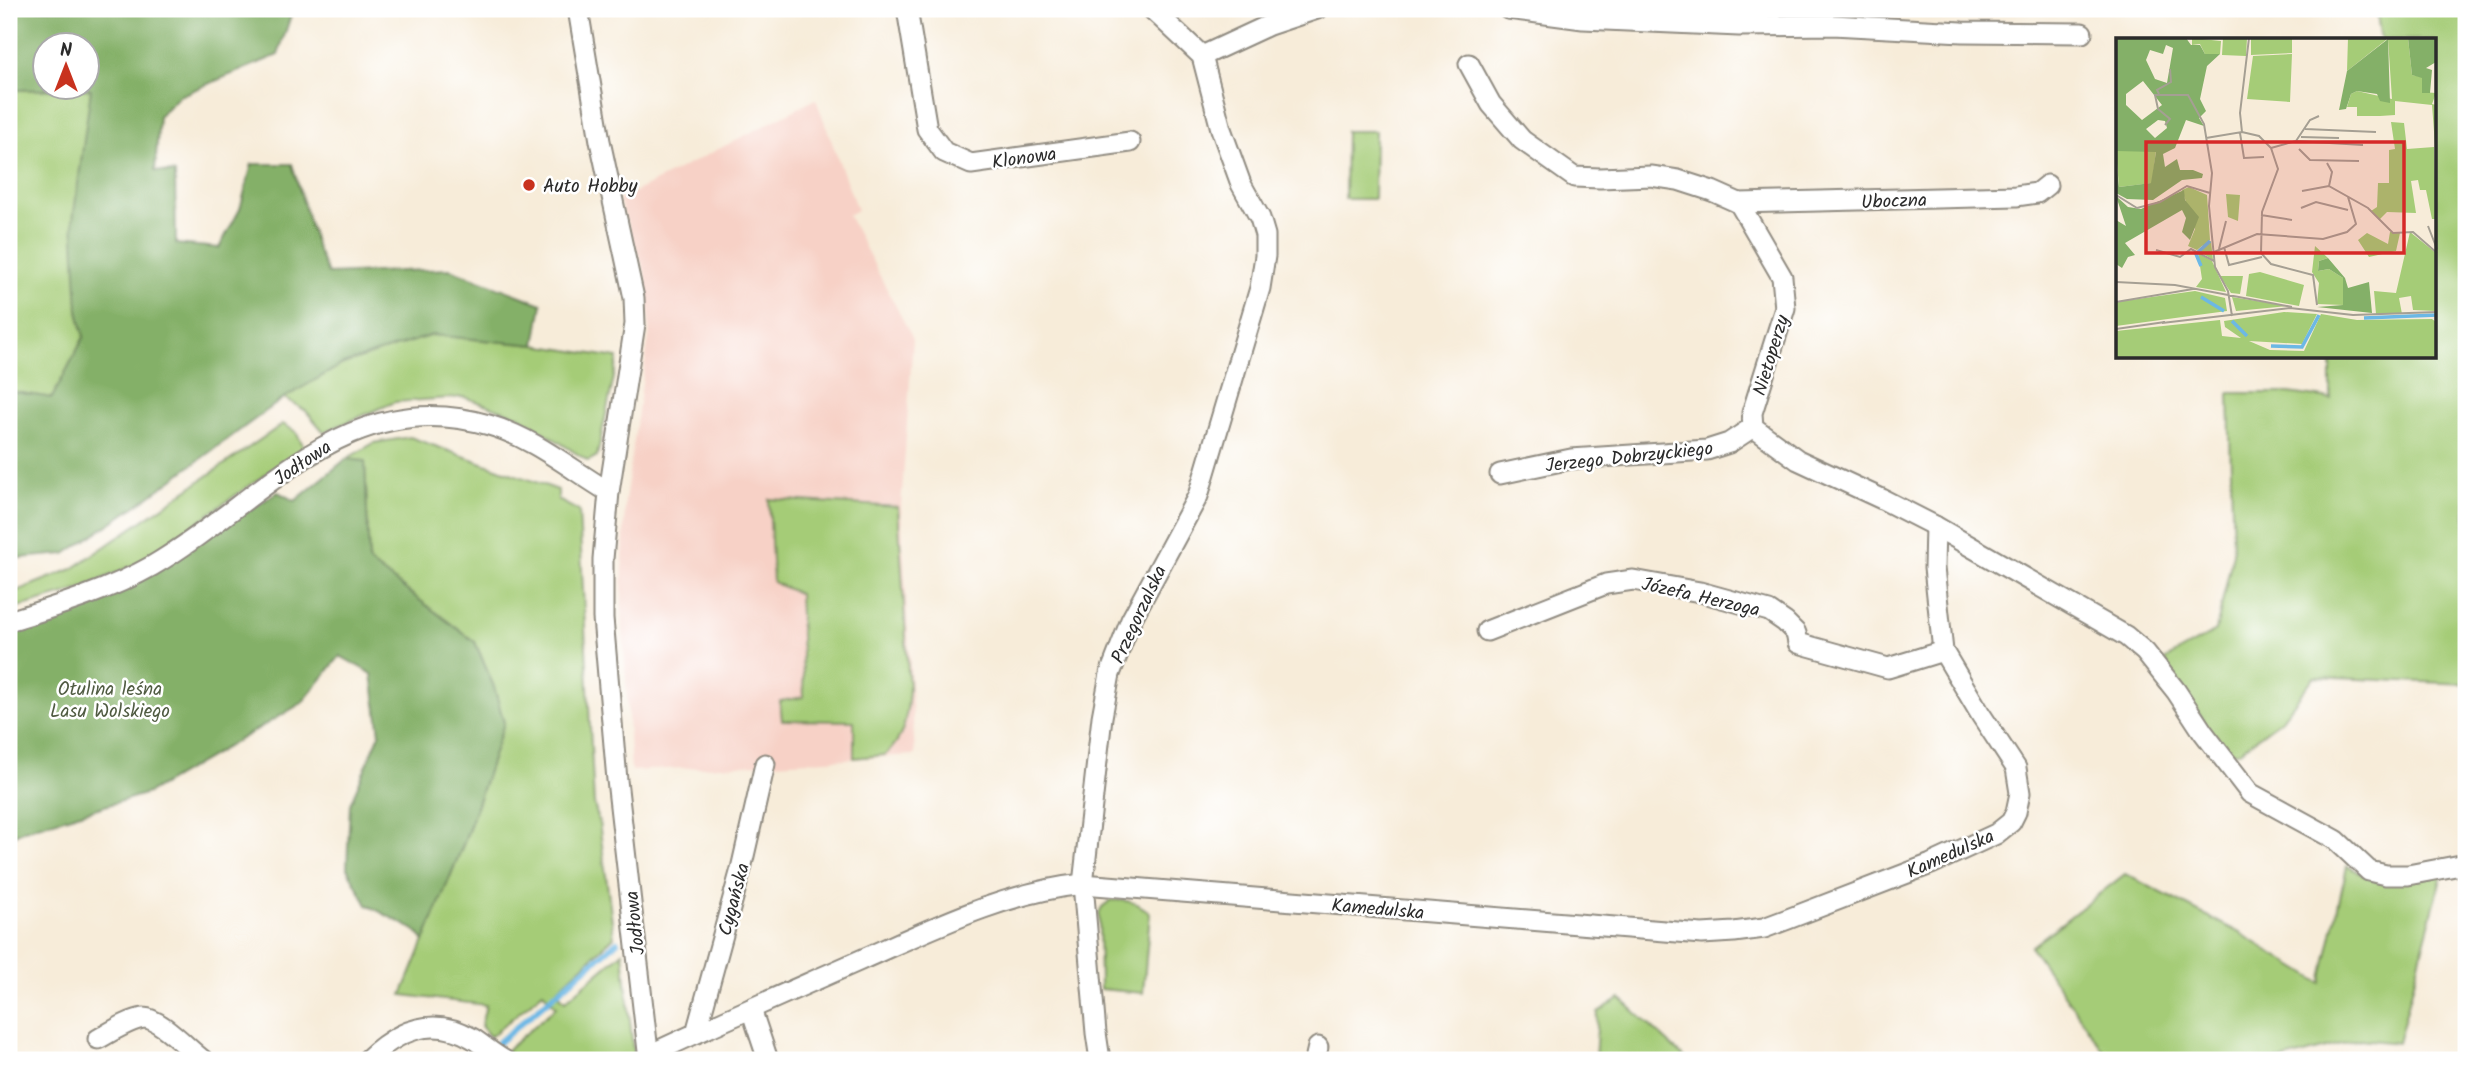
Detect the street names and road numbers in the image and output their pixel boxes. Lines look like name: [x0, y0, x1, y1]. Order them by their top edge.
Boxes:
street label: Klonowa: [990, 140, 1059, 178]
street label: Uboczna: [1861, 186, 1927, 218]
street label: Nietoperzy: [1745, 310, 1799, 400]
street label: Jodłowa: [268, 433, 338, 494]
street label: Jerzego Dobrzyckiego: [1544, 434, 1715, 482]
street label: Przegorzalska: [1104, 561, 1176, 669]
street label: Józefa Herzoga: [1638, 570, 1763, 626]
street label: Kamedulska: [1902, 822, 1999, 887]
street label: Cygańska: [711, 860, 759, 939]
street label: Jodłowa: [618, 889, 654, 956]
street label: Kamedulska: [1330, 891, 1425, 929]

